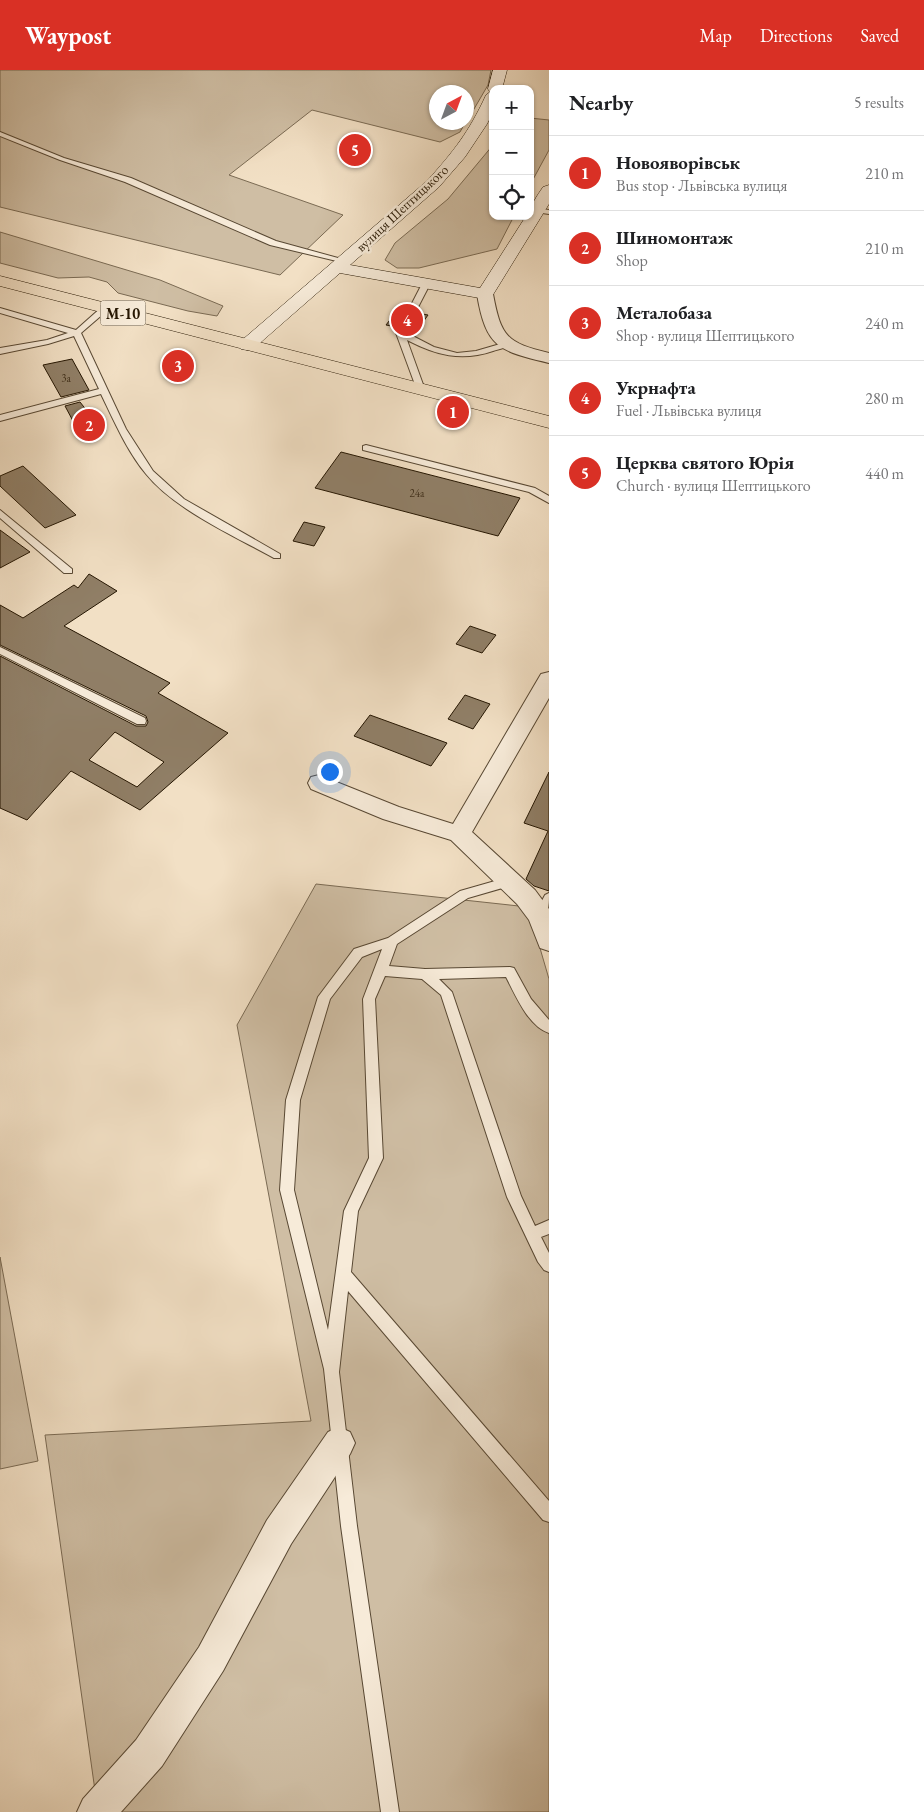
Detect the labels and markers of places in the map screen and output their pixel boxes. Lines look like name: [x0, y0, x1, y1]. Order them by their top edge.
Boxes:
pin: 5: [339, 131, 371, 169]
pin: 4: [391, 301, 423, 339]
pin: 3: [162, 347, 194, 385]
pin: 1: [437, 393, 469, 431]
pin: 2: [73, 406, 105, 444]

